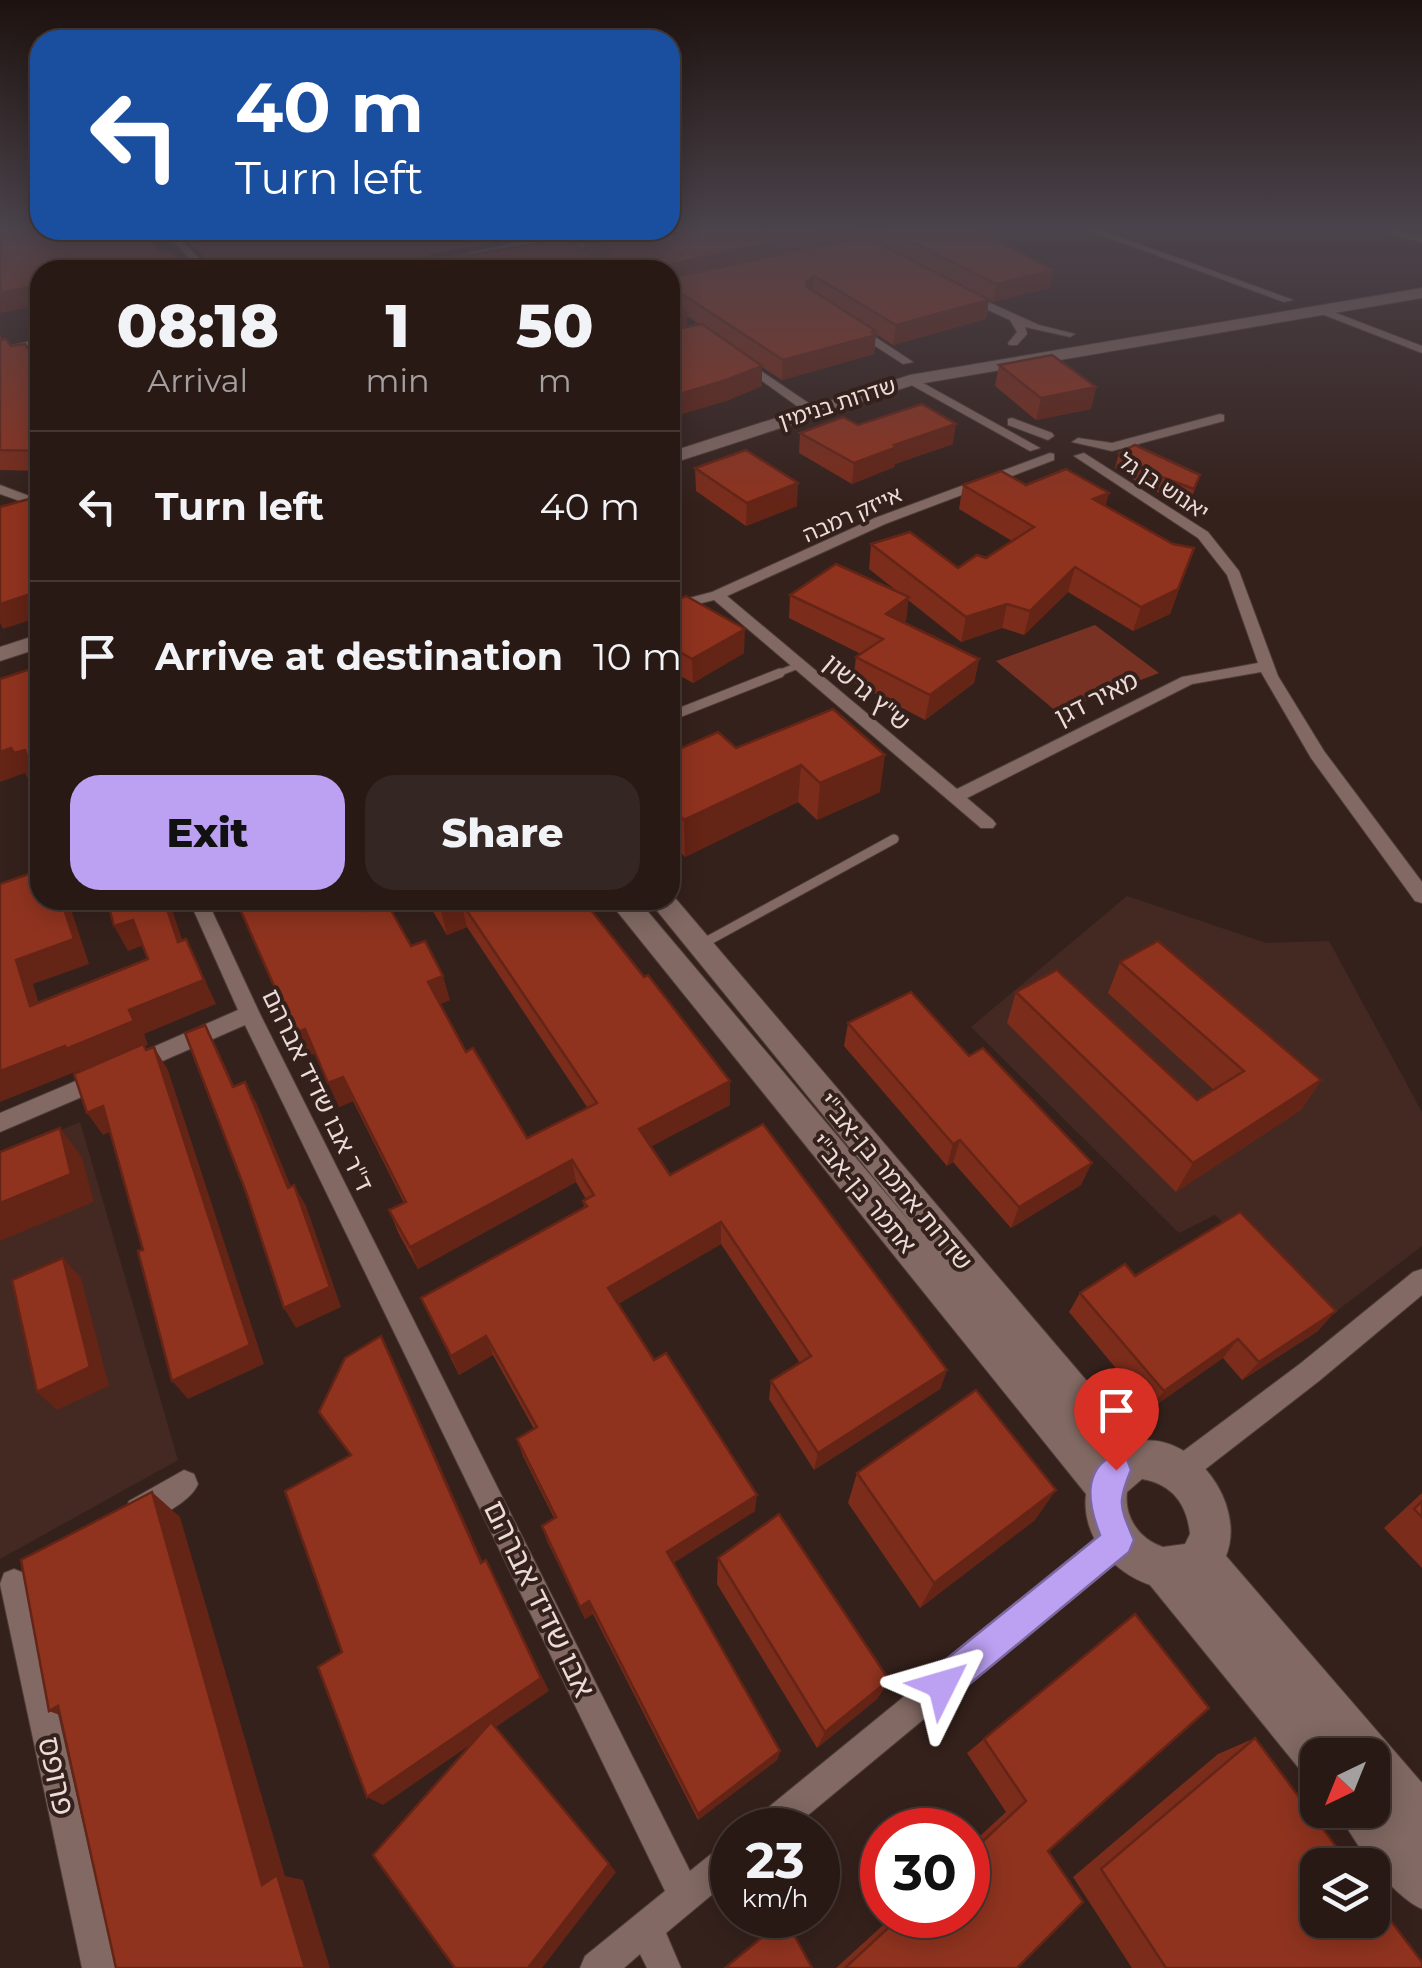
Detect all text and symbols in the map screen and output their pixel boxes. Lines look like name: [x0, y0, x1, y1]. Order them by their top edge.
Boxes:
text: 40 m: [235, 64, 424, 150]
icon: left: [70, 70, 200, 200]
text: Turn left: [235, 150, 423, 205]
text: 08:18: [116, 289, 279, 362]
text: 1: [385, 289, 410, 362]
text: 50: [516, 289, 594, 362]
text: Arrival: [147, 361, 248, 400]
text: min: [365, 361, 430, 400]
text: m: [538, 361, 572, 400]
street label: שדרות בנימין: [775, 372, 899, 435]
street label: יאנוש בן גל: [1114, 447, 1214, 526]
icon: left: [70, 479, 125, 534]
street label: אייזק רמבה: [799, 481, 906, 548]
text: Turn left: [155, 483, 324, 530]
text: 40 m: [539, 483, 640, 530]
icon: arrive: [70, 629, 125, 684]
text: Arrive at destination: [155, 633, 563, 680]
text: 10 m: [593, 633, 682, 680]
street label: ש"ץ גרשון: [818, 647, 916, 737]
street label: מאיר דגן: [1049, 664, 1143, 732]
button: Exit: [70, 775, 345, 890]
button: Share: [365, 775, 640, 890]
street label: ד"ר אבו שדיד אברהם: [256, 984, 380, 1196]
street label: שדרות אתמר בן-אב"י: [813, 1086, 979, 1276]
street label: אתמר בן-אב"י: [805, 1127, 923, 1259]
pin: [1074, 1368, 1159, 1471]
icon: arrive: [1089, 1383, 1144, 1438]
street label: אבו שדיד אברהם: [476, 1494, 603, 1703]
position arrow: [890, 1633, 994, 1737]
street label: פרופס: [30, 1733, 83, 1819]
north arrow: [1300, 1738, 1390, 1828]
map controls: [1300, 1738, 1390, 1938]
speed limit sign: 30: [860, 1808, 990, 1938]
text: 23: [745, 1830, 805, 1891]
button: layers: [1300, 1848, 1390, 1938]
text: km/h: [742, 1883, 808, 1913]

